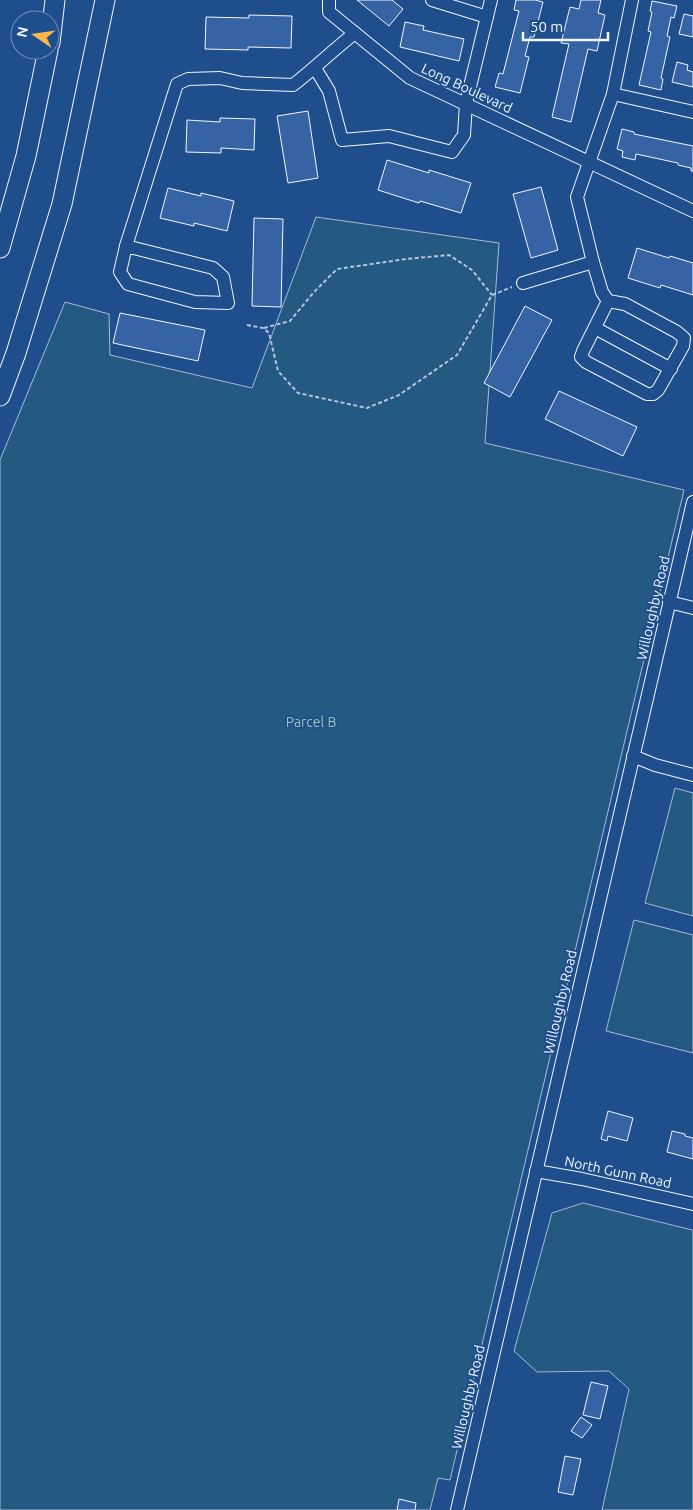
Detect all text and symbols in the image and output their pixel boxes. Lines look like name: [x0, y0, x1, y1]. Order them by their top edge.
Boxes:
north arrow: [10, 10, 60, 60]
scale bar: [523, 10, 608, 42]
text: 50 m: [530, 18, 563, 35]
text: N: [13, 25, 31, 39]
street label: Long Boulevard: [419, 60, 515, 116]
street label: Willoughby Road: [633, 554, 673, 662]
park label: Parcel B: [286, 714, 336, 730]
street label: Willoughby Road: [540, 948, 580, 1056]
street label: North Gunn Road: [563, 1153, 673, 1191]
street label: Willoughby Road: [448, 1343, 488, 1451]

